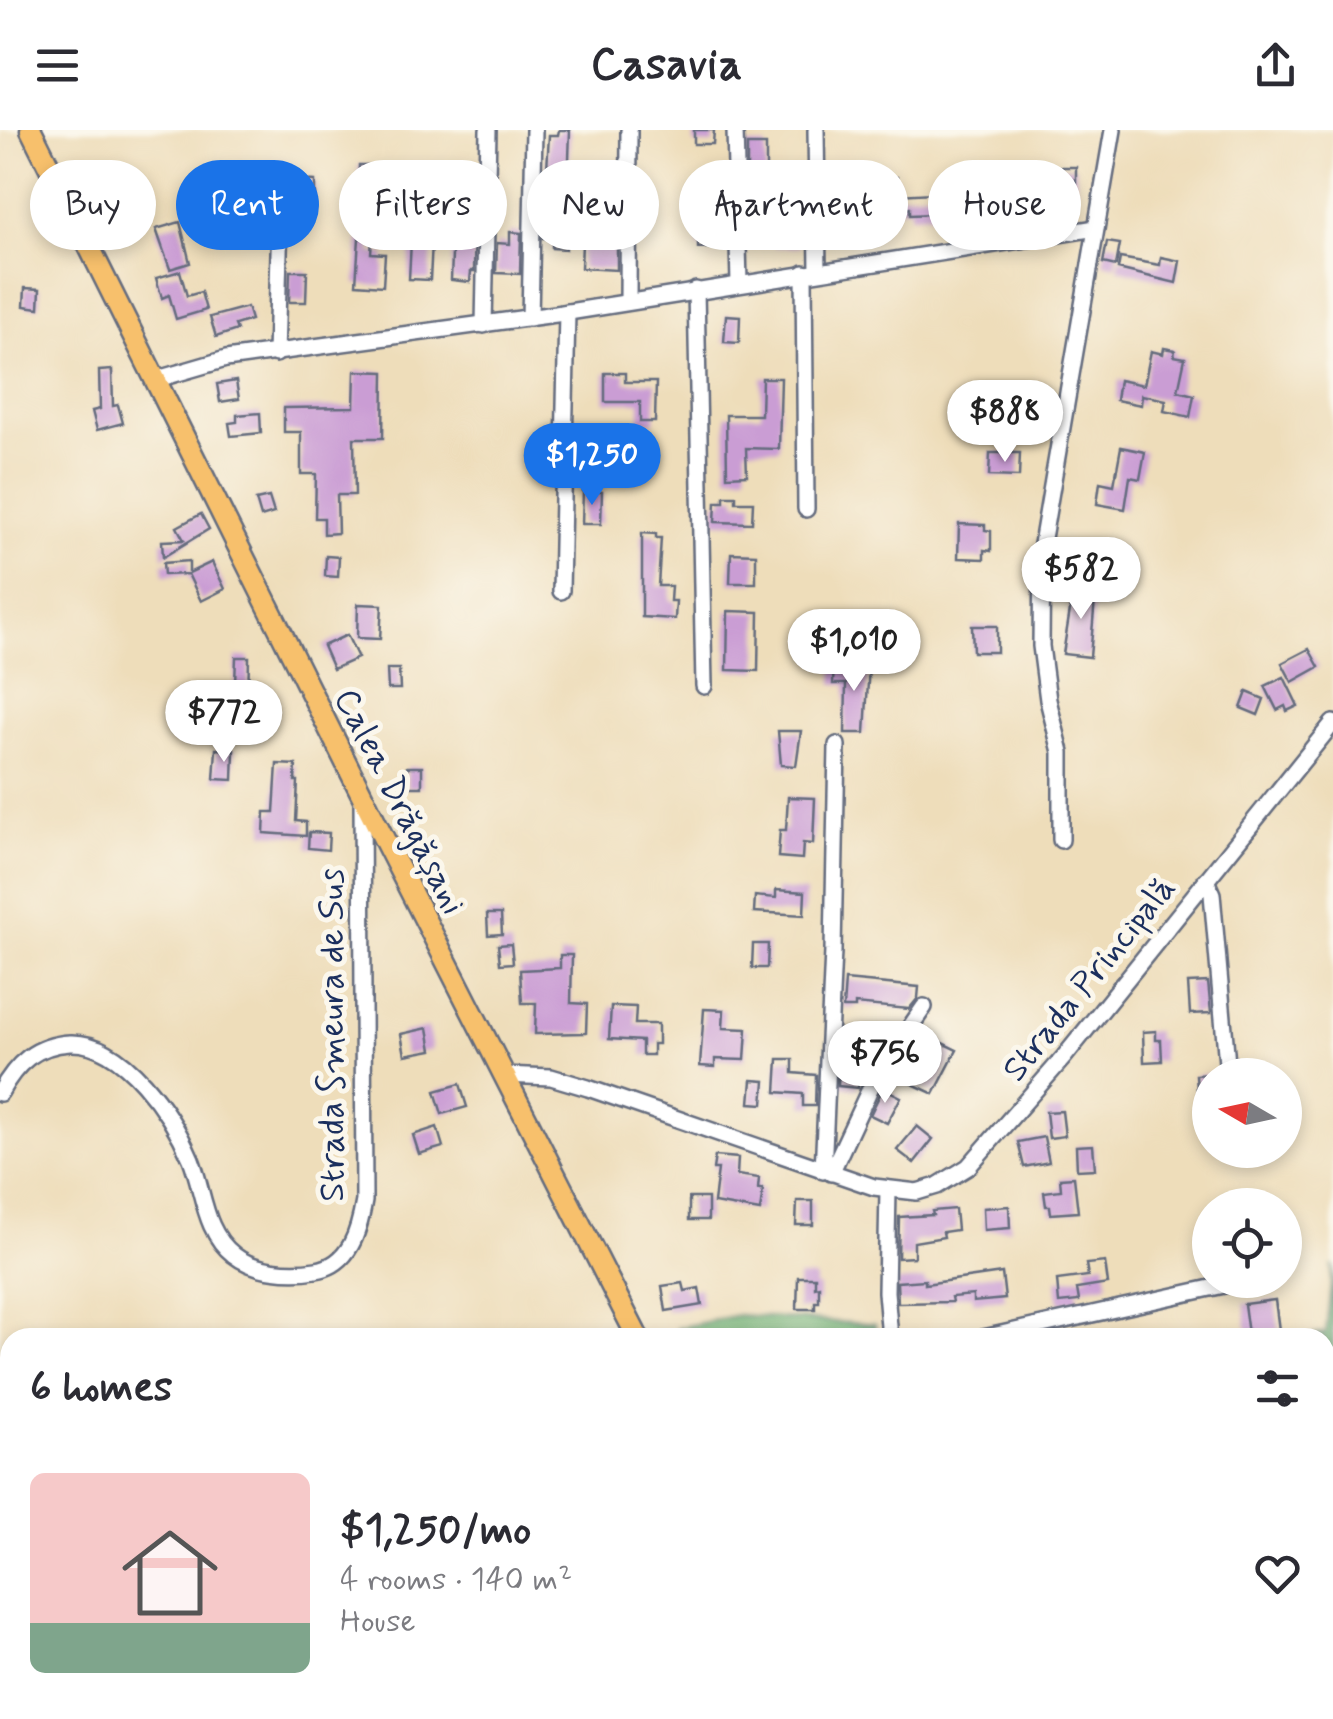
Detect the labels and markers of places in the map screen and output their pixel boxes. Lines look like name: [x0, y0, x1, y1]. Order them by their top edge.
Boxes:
pin: $888: [946, 380, 1064, 465]
pin: $1,250: [511, 423, 673, 508]
pin: $582: [1022, 537, 1140, 622]
pin: $1,010: [773, 609, 935, 694]
pin: $772: [165, 680, 283, 765]
pin: $756: [826, 1021, 944, 1106]

